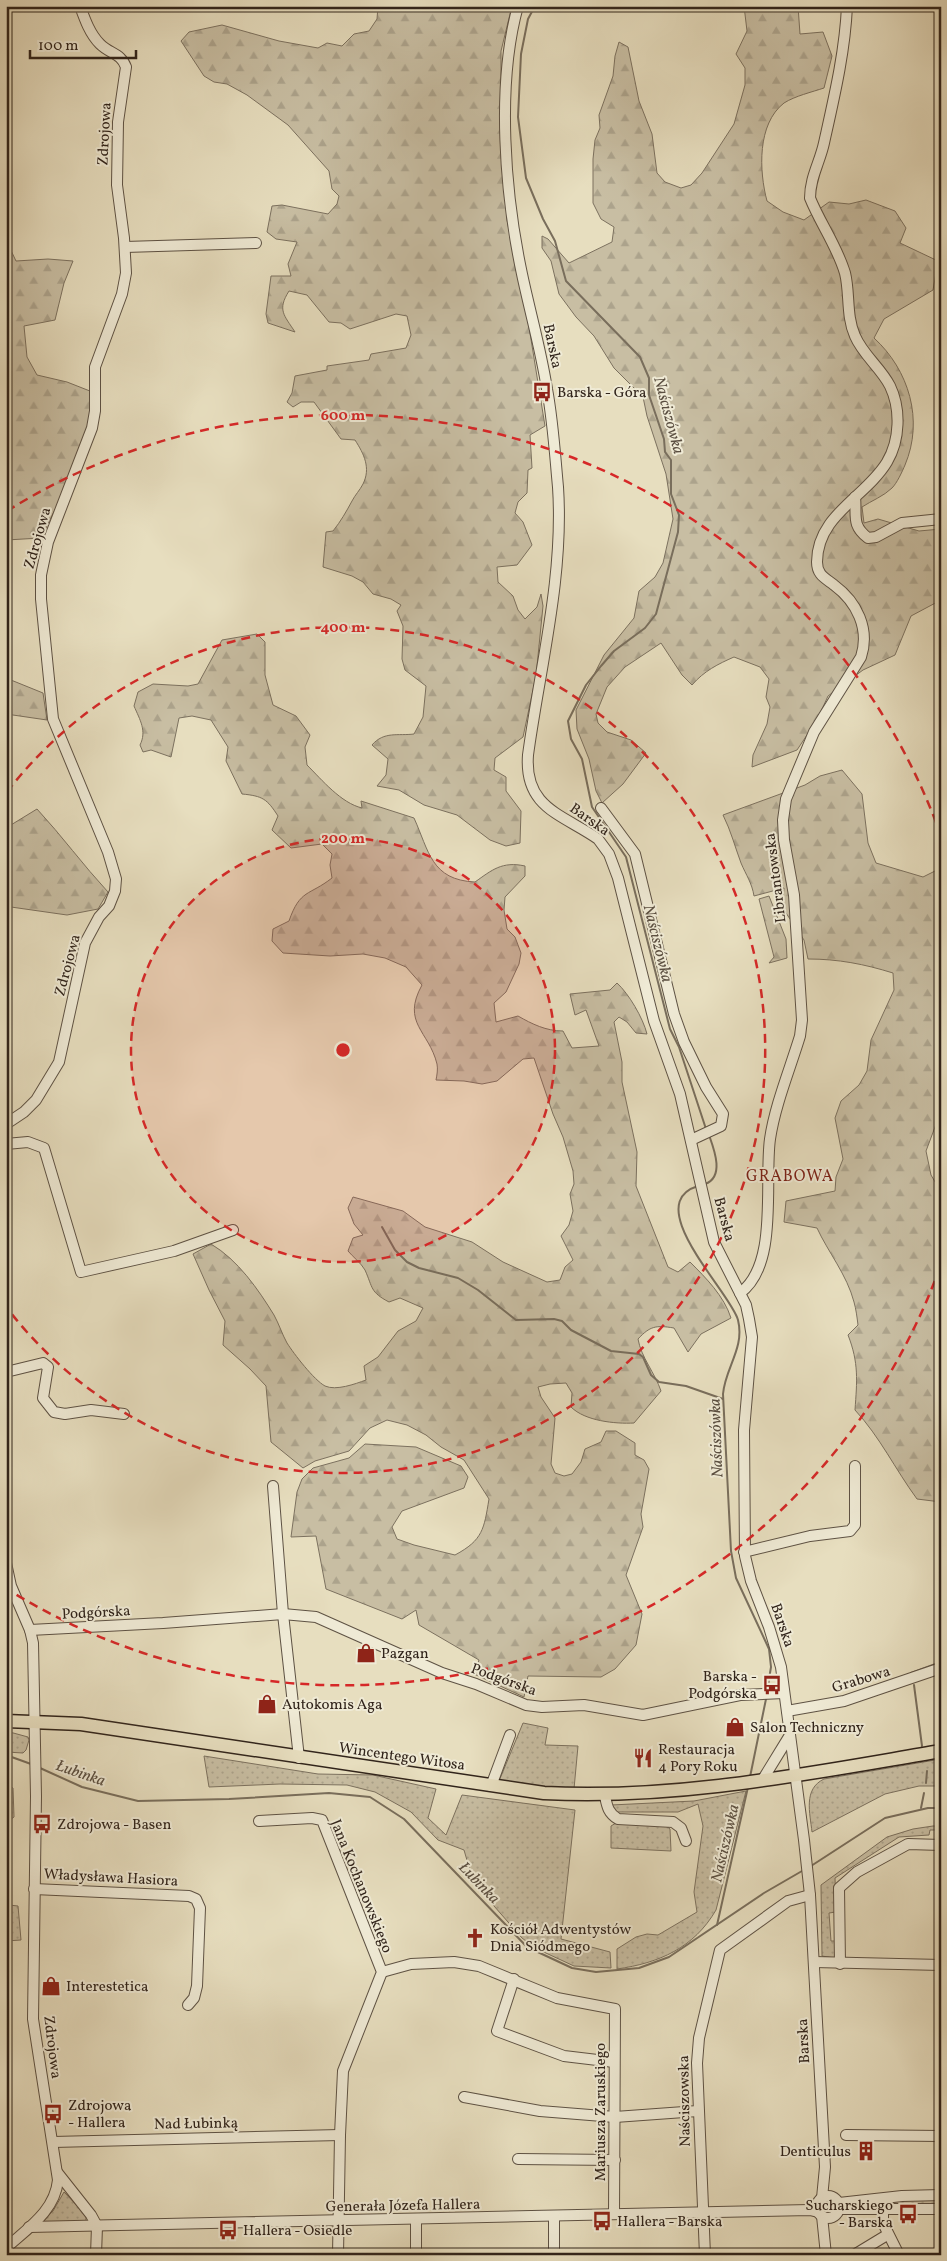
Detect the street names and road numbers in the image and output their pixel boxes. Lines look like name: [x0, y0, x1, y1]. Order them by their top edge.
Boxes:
street label: Zdrojowa: [93, 102, 118, 166]
street label: Barska: [537, 322, 566, 371]
street label: Zdrojowa: [20, 505, 57, 572]
street label: Barska: [565, 799, 614, 842]
street label: Librantowska: [761, 832, 792, 924]
street label: Zdrojowa: [50, 932, 87, 999]
street label: Barska: [708, 1195, 740, 1244]
street label: Podgórska: [61, 1601, 131, 1626]
street label: Barska: [764, 1601, 799, 1650]
street label: Podgórska: [468, 1659, 539, 1702]
street label: Grabowa: [830, 1662, 893, 1699]
street label: Wincentego Witosa: [337, 1738, 466, 1777]
street label: Jana Kochanowskiego: [324, 1817, 397, 1957]
street label: Władysława Hasiora: [43, 1864, 179, 1893]
street label: Zdrojowa: [37, 2014, 66, 2080]
street label: Barska: [793, 2018, 816, 2064]
street label: Mariusza Zaruskiego: [591, 2043, 612, 2181]
street label: Naściszowska: [674, 2055, 697, 2147]
street label: Nad Łubinką: [154, 2113, 238, 2136]
street label: Generała Józefa Hallera: [326, 2195, 480, 2218]

